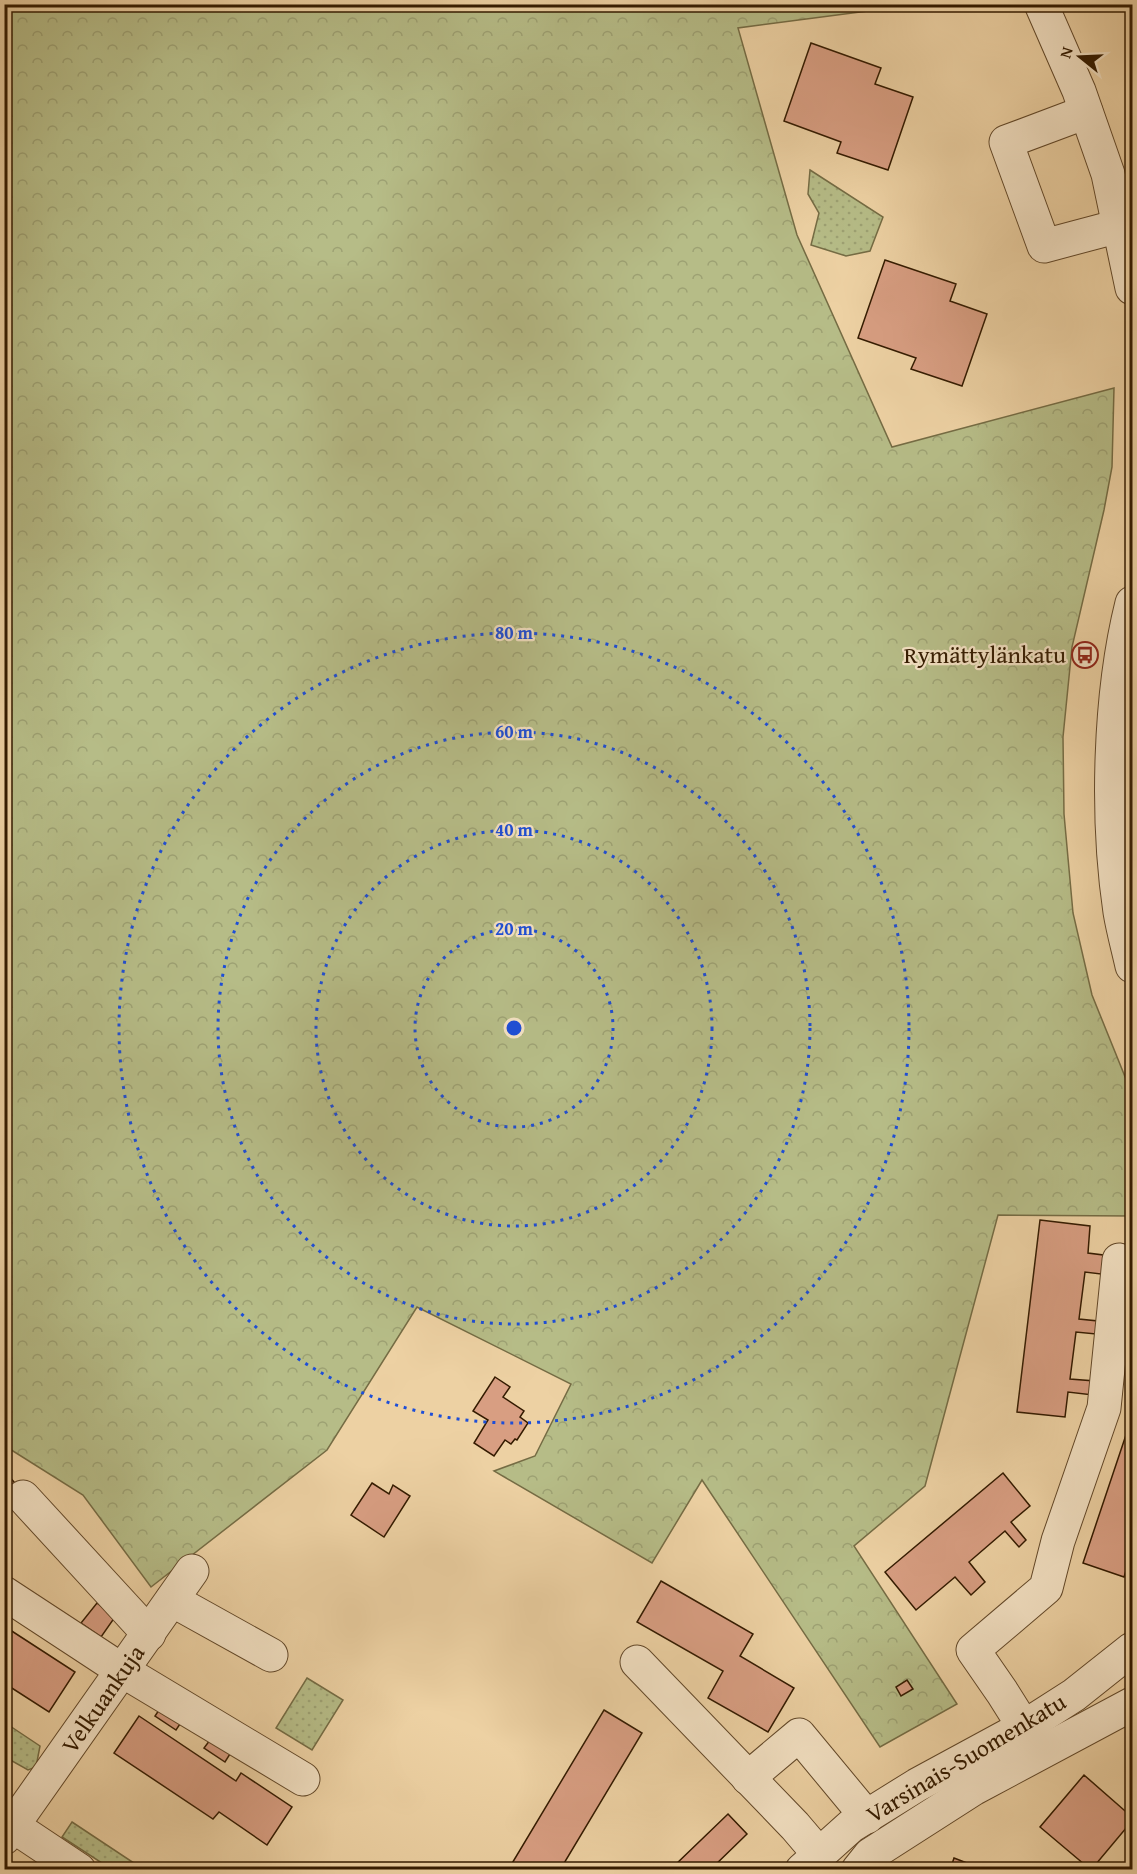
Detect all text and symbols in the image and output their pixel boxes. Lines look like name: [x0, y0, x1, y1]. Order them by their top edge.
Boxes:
north arrow: [1050, 27, 1110, 87]
text: N: [1053, 43, 1079, 61]
text: 80 m: [495, 619, 534, 646]
place label: Rymättylänkatu: [904, 637, 1066, 672]
bus stop icon: Rymättylänkatu: [1070, 640, 1100, 670]
text: 60 m: [495, 718, 534, 745]
text: 40 m: [495, 816, 534, 843]
text: 20 m: [495, 915, 534, 942]
centre of rings: [504, 1018, 524, 1038]
street label: Velkuankuja: [52, 1637, 153, 1760]
street label: Varsinais-Suomenkatu: [859, 1684, 1072, 1831]

